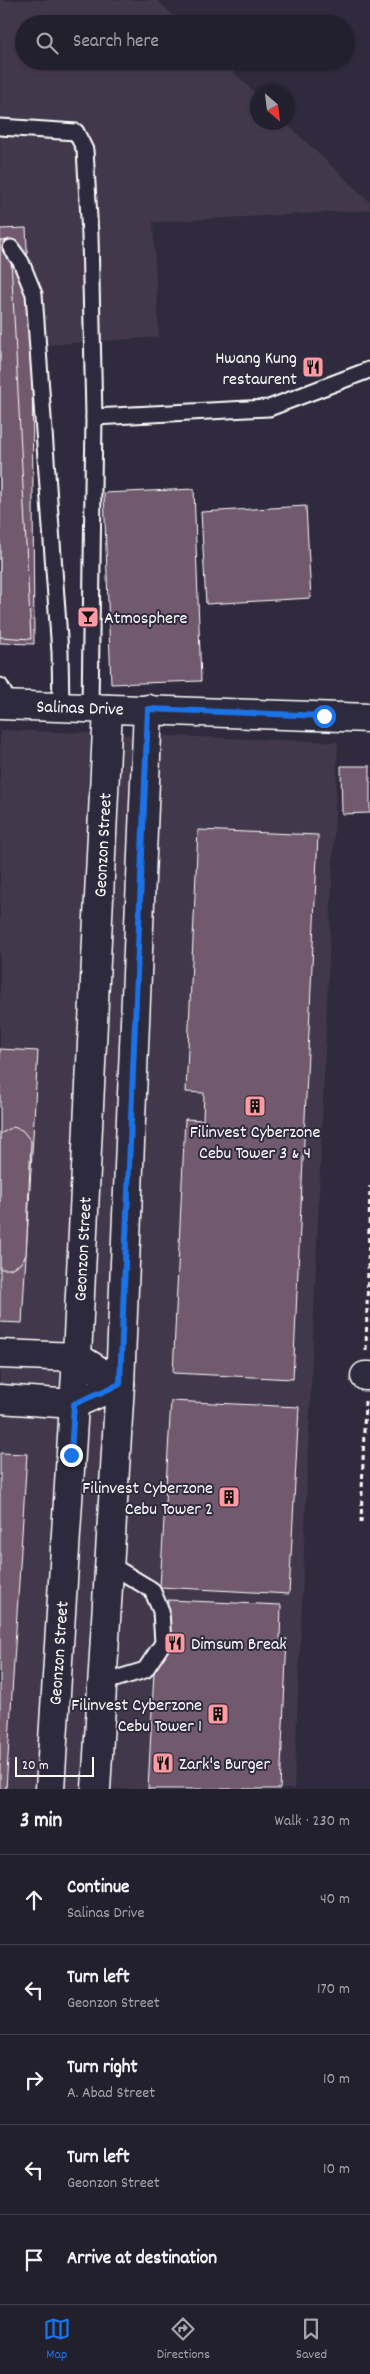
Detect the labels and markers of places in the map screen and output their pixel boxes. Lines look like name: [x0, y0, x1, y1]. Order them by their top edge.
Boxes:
place label: Hwang Kung restaurent: [215, 347, 297, 393]
restaurant icon: Hwang Kung restaurent: [301, 355, 325, 379]
bar icon: Atmosphere: [76, 605, 100, 629]
place label: Atmosphere: [104, 607, 188, 632]
building icon: Filinvest Cyberzone Cebu Tower 3 & 4: [243, 1094, 267, 1118]
place label: Filinvest Cyberzone Cebu Tower 3 & 4: [190, 1121, 320, 1167]
place label: Filinvest Cyberzone Cebu Tower 2: [82, 1477, 213, 1523]
building icon: Filinvest Cyberzone Cebu Tower 2: [217, 1485, 241, 1509]
restaurant icon: Dimsum Break: [163, 1631, 187, 1655]
place label: Dimsum Break: [191, 1633, 287, 1658]
place label: Filinvest Cyberzone Cebu Tower 1: [71, 1694, 202, 1740]
building icon: Filinvest Cyberzone Cebu Tower 1: [206, 1702, 230, 1726]
restaurant icon: Zark's Burger: [151, 1751, 175, 1775]
place label: Zark's Burger: [179, 1753, 270, 1778]

